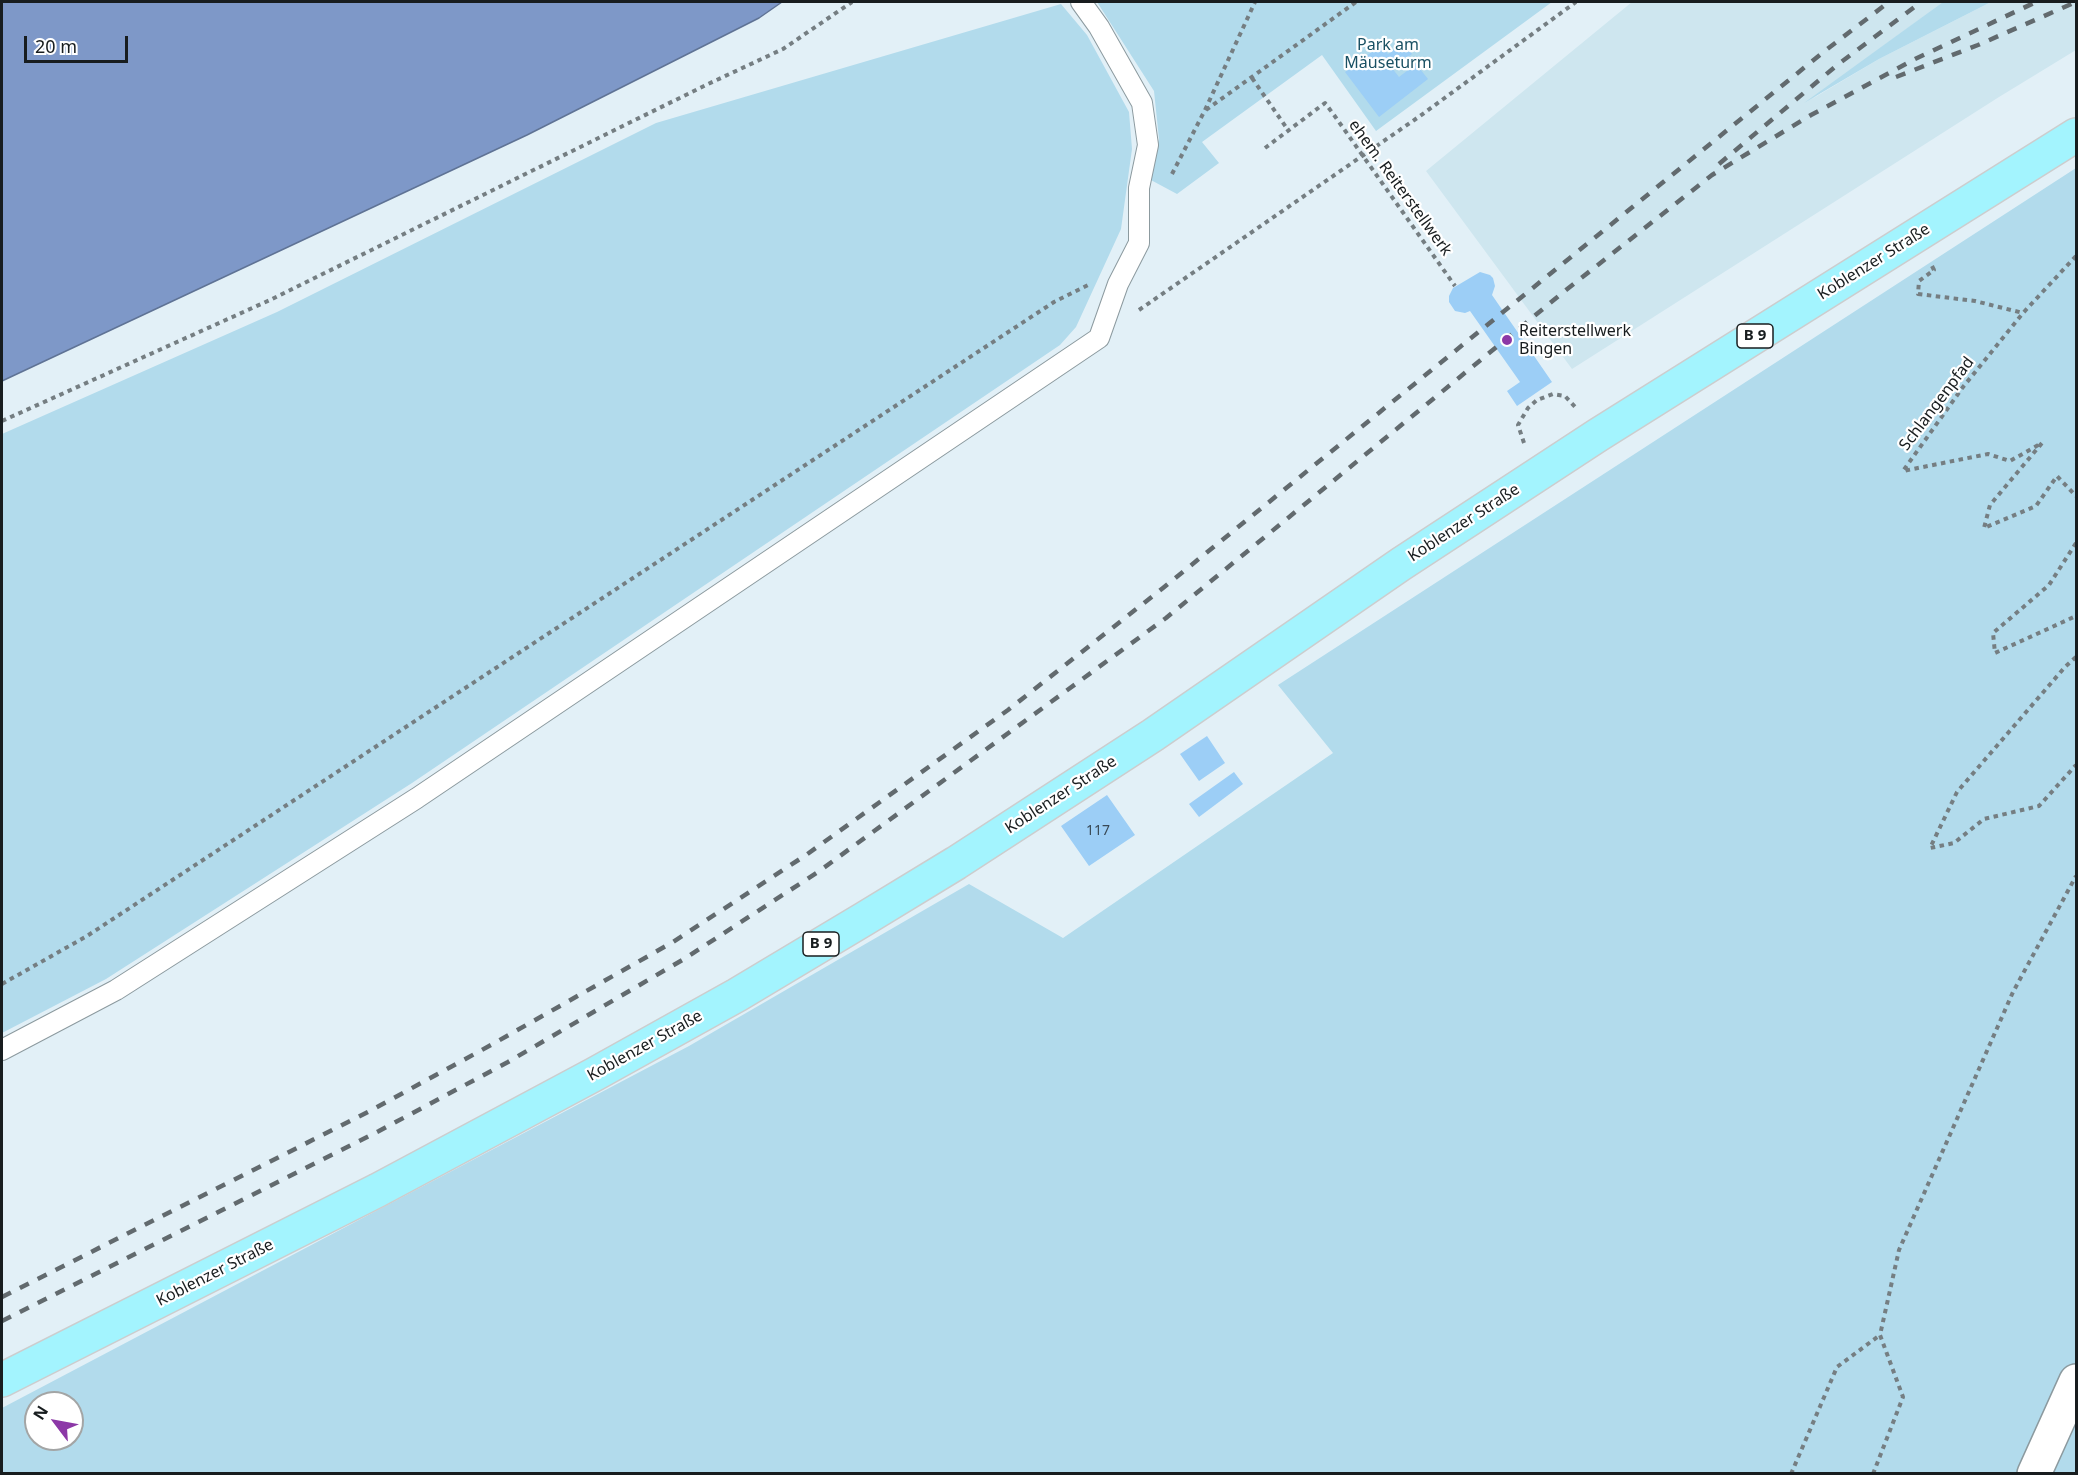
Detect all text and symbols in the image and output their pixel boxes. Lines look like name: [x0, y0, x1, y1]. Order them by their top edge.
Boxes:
scale bar: [27, 24, 130, 62]
text: 20 m: [35, 34, 77, 58]
park label: Park am Mäuseturm: [1344, 35, 1432, 73]
street label: ehem. Reiterstellwerk: [1344, 116, 1456, 260]
street label: Koblenzer Straße: [1814, 220, 1934, 304]
place label: Reiterstellwerk Bingen: [1519, 321, 1631, 359]
road number: B 9: [1737, 324, 1773, 348]
marker: Reiterstellwerk Bingen: [1500, 333, 1514, 347]
street label: Schlangenpfad: [1896, 353, 1978, 455]
street label: Koblenzer Straße: [1405, 480, 1523, 566]
street label: Koblenzer Straße: [1002, 752, 1120, 838]
house number: 117: [1086, 823, 1110, 839]
road number: B 9: [803, 932, 839, 956]
street label: Koblenzer Straße: [584, 1006, 706, 1086]
street label: Koblenzer Straße: [153, 1235, 277, 1311]
north arrow: [24, 1391, 84, 1451]
text: N: [28, 1401, 53, 1424]

